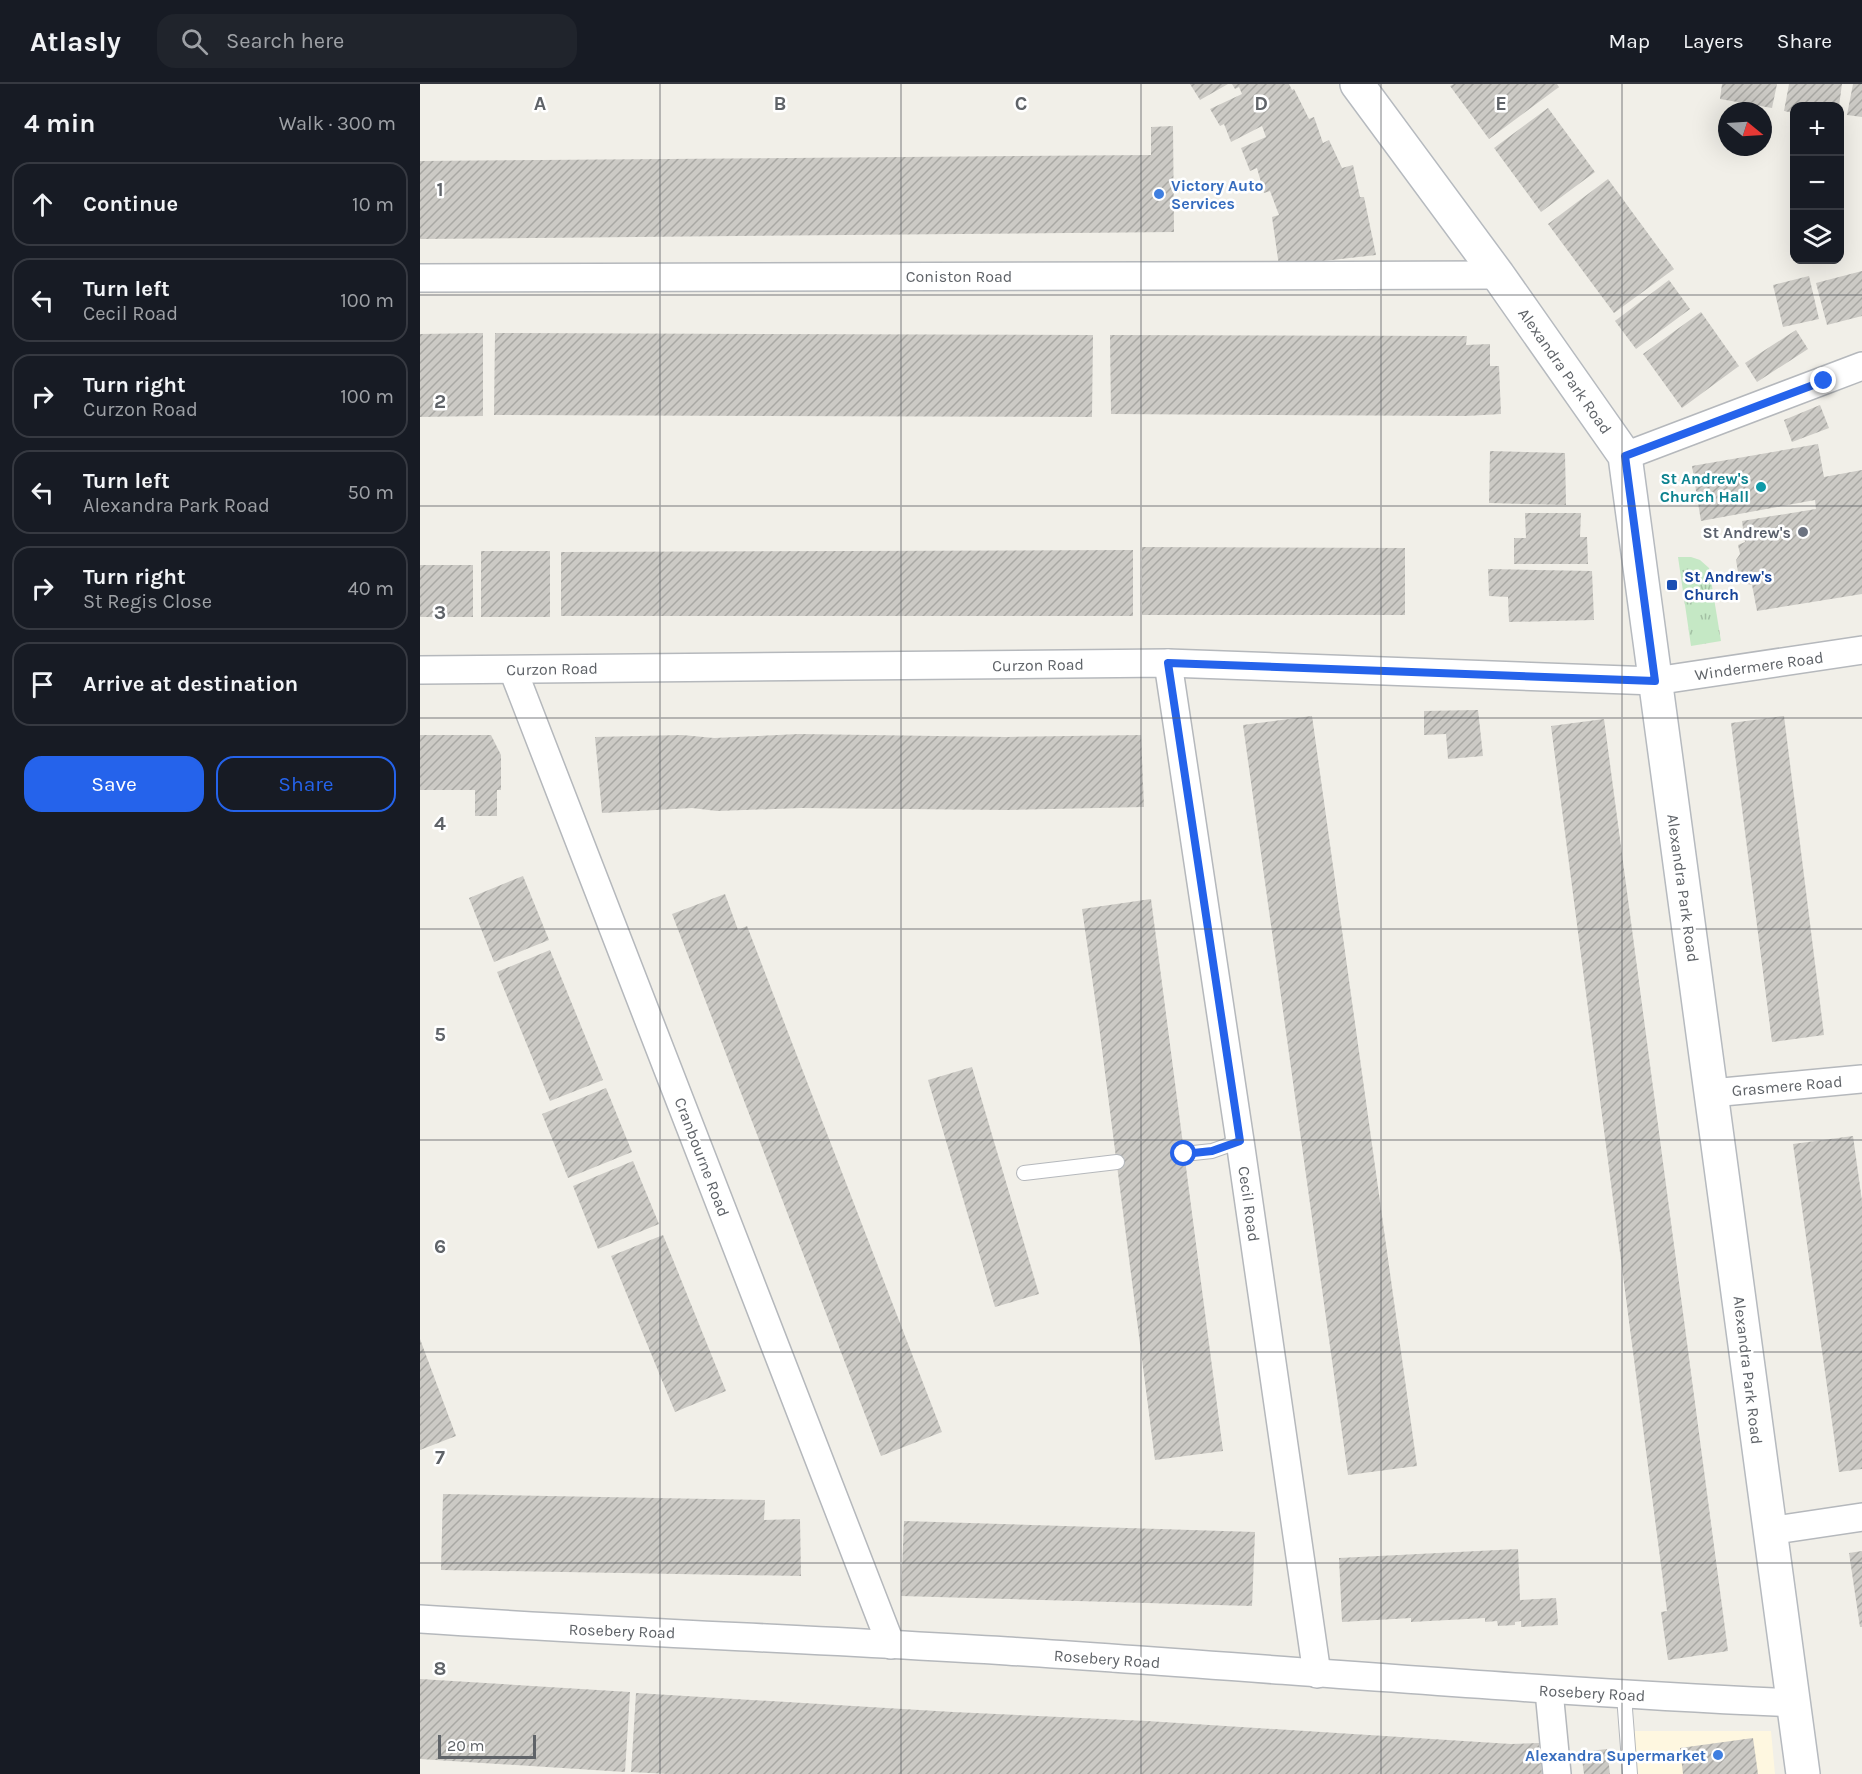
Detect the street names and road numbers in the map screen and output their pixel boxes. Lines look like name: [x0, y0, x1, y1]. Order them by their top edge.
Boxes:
street label: Coniston Road: [906, 267, 1012, 286]
street label: Alexandra Park Road: [1514, 304, 1616, 438]
street label: Windermere Road: [1693, 648, 1825, 684]
street label: Curzon Road: [992, 655, 1084, 675]
street label: Curzon Road: [506, 659, 598, 679]
street label: Alexandra Park Road: [1663, 813, 1703, 963]
street label: Grasmere Road: [1731, 1072, 1843, 1100]
street label: Cranbourne Road: [671, 1095, 733, 1219]
street label: Cecil Road: [1234, 1165, 1264, 1243]
street label: Alexandra Park Road: [1729, 1295, 1767, 1445]
street label: Rosebery Road: [568, 1620, 676, 1642]
street label: Rosebery Road: [1053, 1646, 1161, 1672]
street label: Rosebery Road: [1538, 1681, 1646, 1705]

